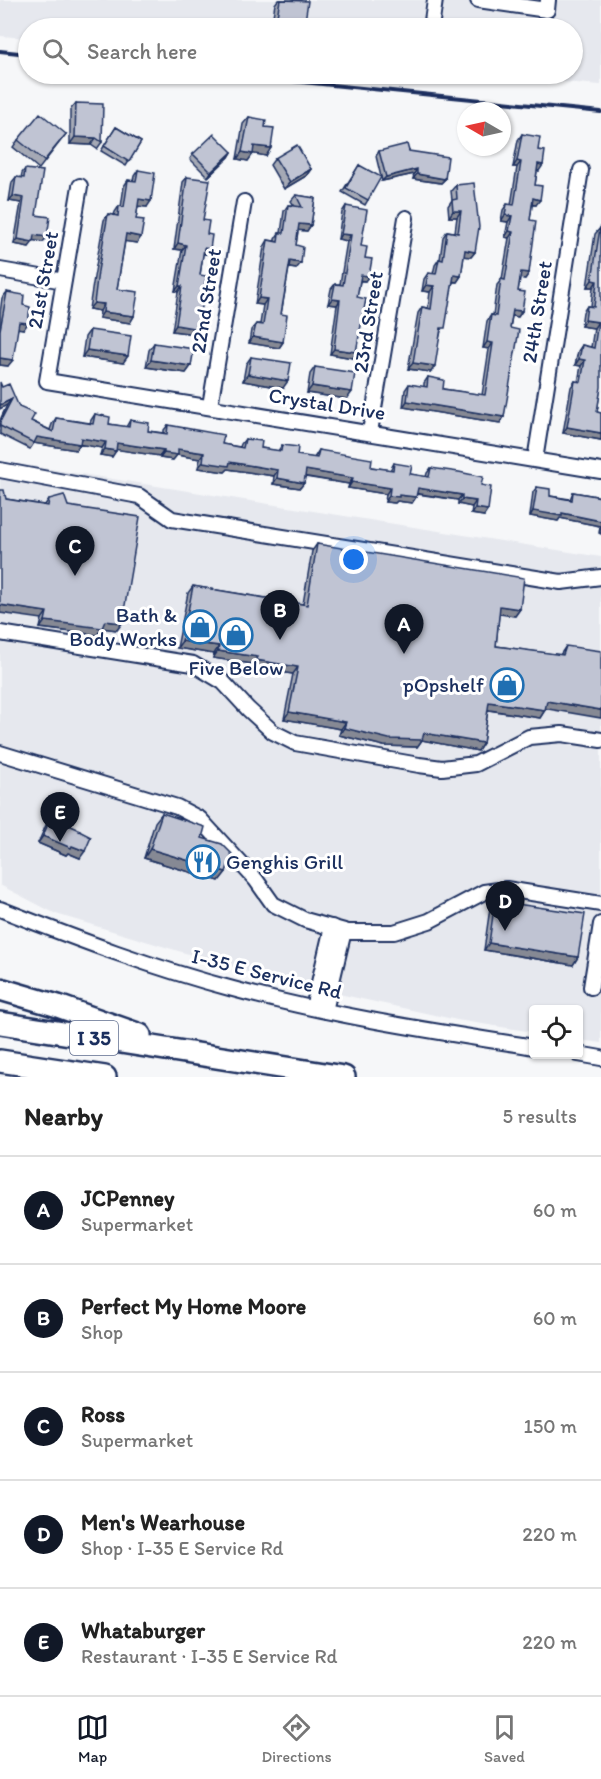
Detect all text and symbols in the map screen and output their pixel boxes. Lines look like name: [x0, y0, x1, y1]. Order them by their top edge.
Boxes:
search box: [18, 18, 583, 84]
icon: search: [39, 35, 72, 68]
text: Search here: [87, 38, 197, 65]
north arrow: [457, 102, 511, 156]
street label: 21st Street: [22, 229, 63, 331]
street label: 22nd Street: [185, 247, 226, 355]
street label: 24th Street: [516, 259, 557, 365]
street label: 23rd Street: [347, 269, 388, 375]
street label: Crystal Drive: [267, 382, 387, 425]
pin: C: [56, 526, 94, 576]
your location: [339, 545, 368, 574]
pin: B: [260, 590, 300, 640]
place label: Bath & Body Works: [69, 602, 177, 651]
pin: A: [384, 604, 424, 654]
shop icon: Bath & Body Works: [182, 609, 218, 645]
shop icon: Five Below: [218, 617, 254, 653]
place label: Five Below: [189, 655, 283, 680]
shop icon: pOpshelf: [489, 667, 525, 703]
place label: pOpshelf: [403, 672, 484, 697]
pin: E: [40, 792, 80, 842]
restaurant icon: Genghis Grill: [185, 844, 221, 880]
place label: Genghis Grill: [226, 849, 343, 874]
pin: D: [486, 882, 524, 931]
street label: I-35 E Service Rd: [189, 943, 345, 1004]
map controls: [529, 1005, 583, 1059]
button: locate: [529, 1005, 583, 1059]
road number: I 35: [70, 1021, 118, 1055]
text: Nearby: [24, 1100, 103, 1132]
text: 5 results: [503, 1104, 577, 1128]
text: JCPenney: [81, 1185, 174, 1212]
text: A: [37, 1198, 50, 1222]
text: 60 m: [533, 1198, 577, 1222]
text: Supermarket: [81, 1212, 193, 1236]
text: Perfect My Home Moore: [81, 1293, 306, 1320]
text: B: [37, 1306, 50, 1330]
text: 60 m: [533, 1306, 577, 1330]
text: Shop: [81, 1320, 123, 1344]
text: Ross: [81, 1401, 125, 1428]
text: C: [37, 1414, 50, 1438]
text: 150 m: [524, 1414, 577, 1438]
text: Supermarket: [81, 1428, 193, 1452]
text: Men's Wearhouse: [81, 1509, 245, 1536]
text: D: [37, 1522, 50, 1546]
text: 220 m: [522, 1522, 577, 1546]
text: Shop · I-35 E Service Rd: [81, 1536, 284, 1560]
text: Whataburger: [81, 1617, 205, 1644]
text: E: [38, 1630, 49, 1654]
text: 220 m: [522, 1630, 577, 1654]
text: Restaurant · I-35 E Service Rd: [81, 1644, 337, 1668]
tab: Map: [76, 1711, 109, 1766]
tab: Directions: [261, 1711, 332, 1766]
tab: Saved: [484, 1711, 525, 1766]

